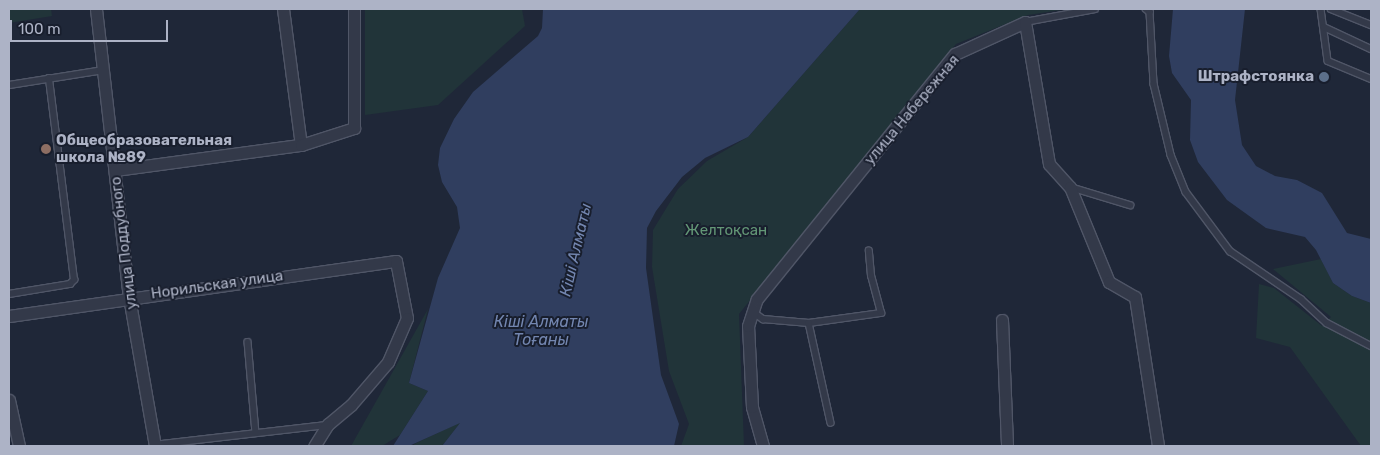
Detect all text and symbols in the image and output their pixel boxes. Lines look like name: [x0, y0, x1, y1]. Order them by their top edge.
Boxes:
scale bar: [12, 10, 170, 42]
text: 100 m: [18, 20, 60, 38]
street label: улица Набережная: [861, 51, 963, 169]
place label: Штрафстоянка: [1198, 68, 1314, 86]
marker: Штрафстоянка: [1318, 71, 1330, 83]
place label: Общеобразовательная школа №89: [56, 131, 232, 166]
marker: Общеобразовательная школа №89: [40, 143, 52, 155]
street label: улица Поддубного: [107, 176, 141, 310]
water label: Кіші Алматы: [556, 202, 596, 298]
park label: Желтоқсан: [685, 222, 767, 240]
street label: Норильская улица: [150, 267, 284, 303]
water label: Кіші Алматы Тоғаны: [494, 312, 588, 350]

